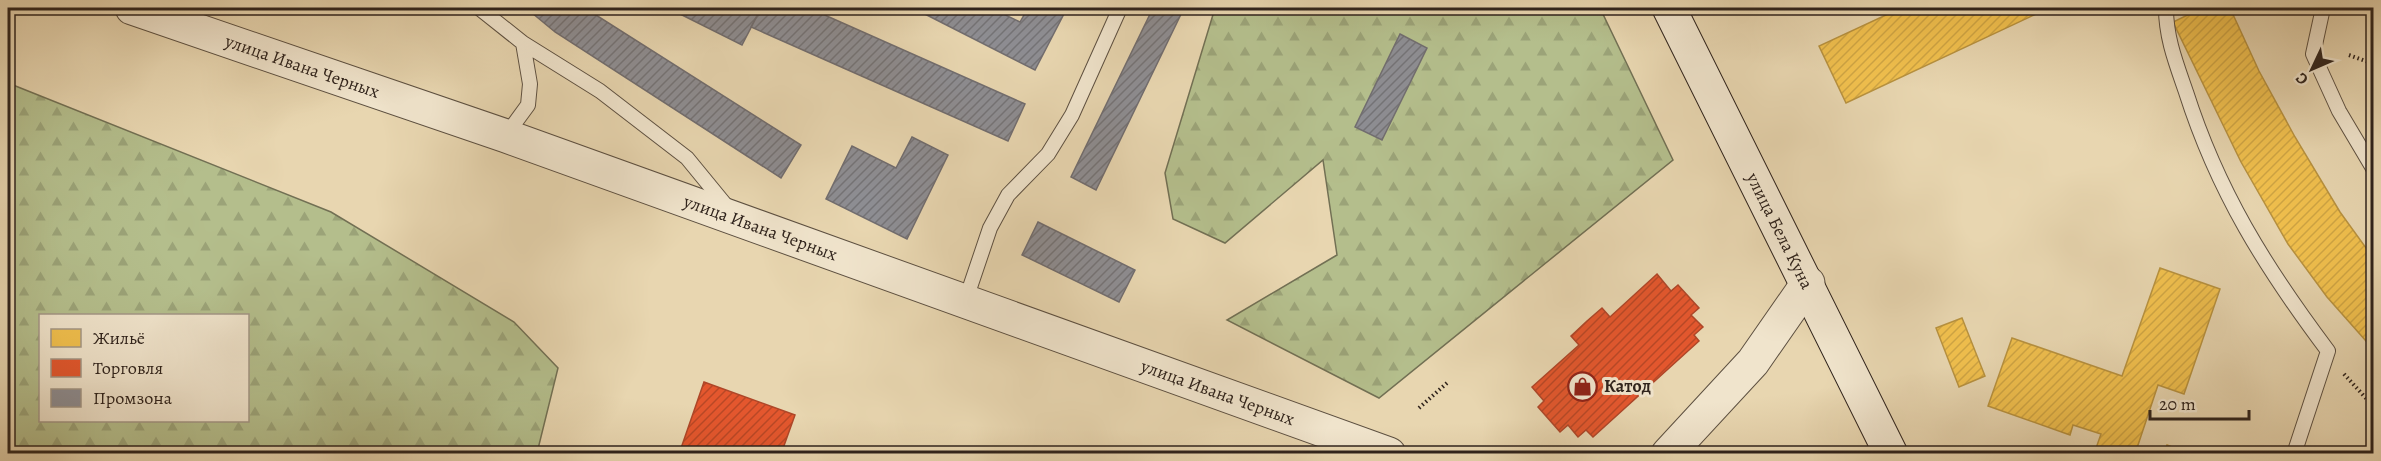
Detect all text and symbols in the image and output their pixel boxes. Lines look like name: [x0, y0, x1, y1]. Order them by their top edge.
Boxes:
street label: улица Ивана Черных: [221, 28, 383, 104]
north arrow: [2282, 39, 2342, 99]
text: С: [2290, 67, 2313, 90]
street label: улица Бела Куна: [1740, 168, 1819, 294]
street label: улица Ивана Черных: [680, 189, 841, 266]
legend: [39, 314, 249, 422]
text: Жильё: [93, 326, 145, 350]
street label: улица Ивана Черных: [1137, 353, 1298, 431]
text: Торговля: [93, 356, 163, 380]
shop icon: Катод: [1567, 370, 1599, 402]
place label: Катод: [1604, 374, 1651, 398]
scale bar: [2150, 383, 2249, 421]
text: Промзона: [93, 386, 173, 410]
text: 20 m: [2159, 392, 2196, 416]

